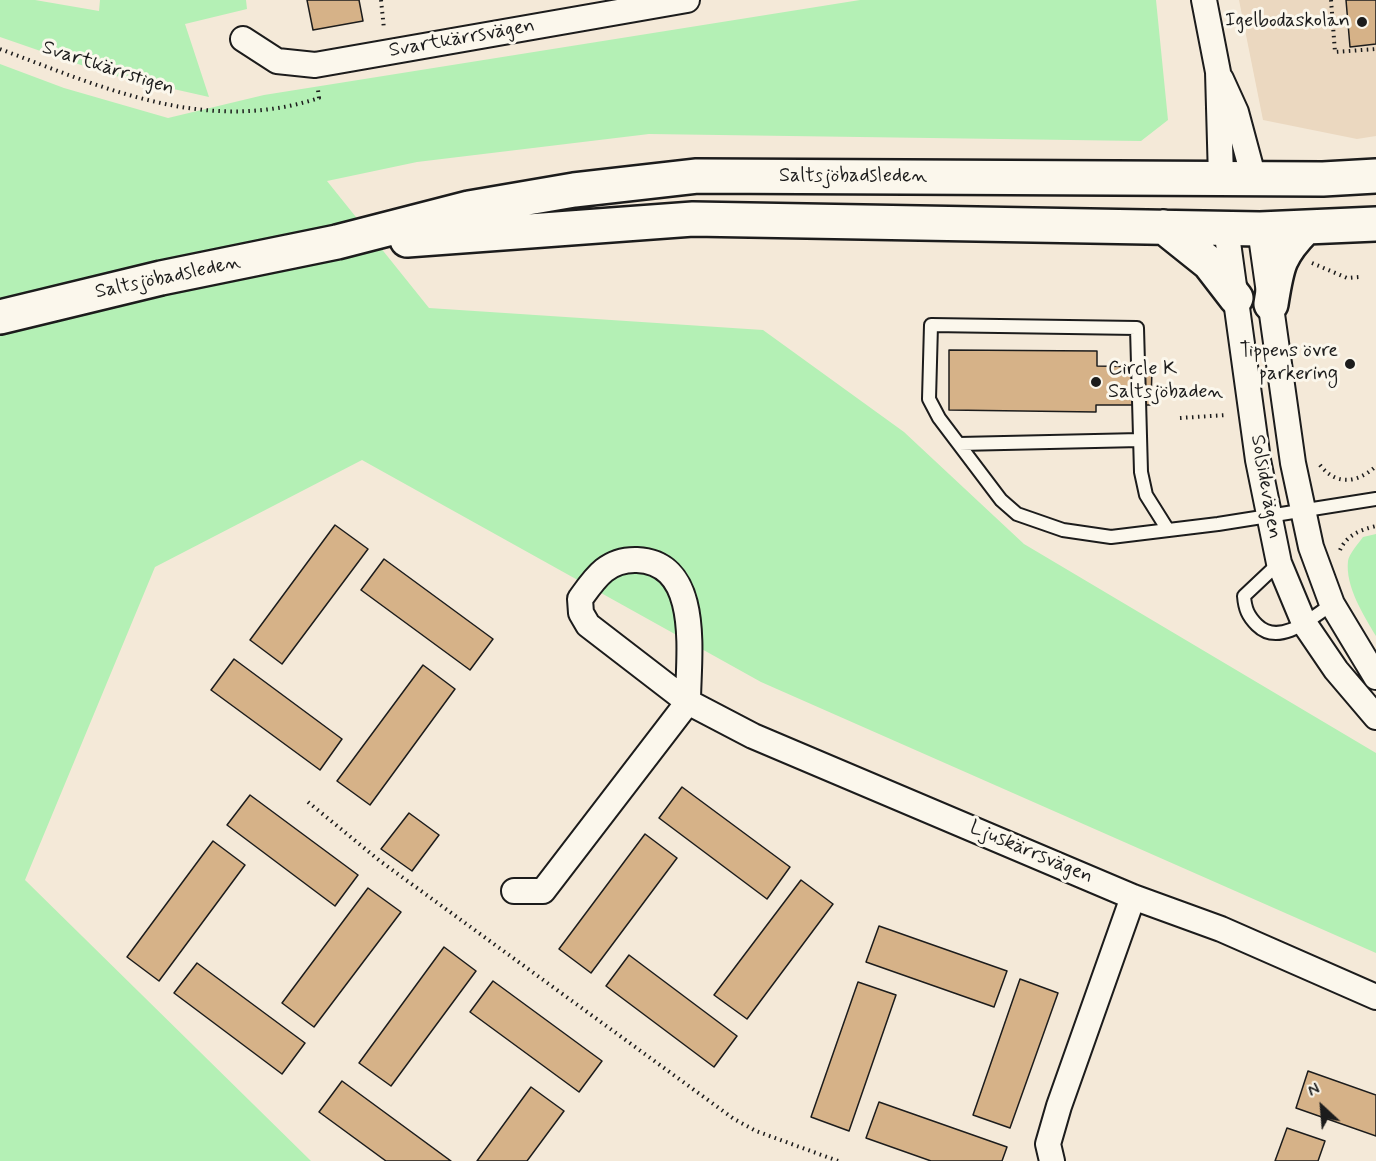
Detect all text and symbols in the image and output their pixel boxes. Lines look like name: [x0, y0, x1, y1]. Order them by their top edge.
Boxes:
place label: Igelbodaskolan: [1225, 10, 1350, 34]
street label: Svartkärrsvägen: [387, 14, 537, 64]
marker: Igelbodaskolan: [1355, 15, 1369, 29]
street label: Svartkärrstigen: [39, 36, 177, 102]
street label: Saltsjöbadsleden: [779, 165, 927, 189]
street label: Saltsjöbadsleden: [93, 251, 243, 305]
place label: Tippens övre parkering: [1239, 340, 1338, 387]
marker: Tippens övre parkering: [1343, 357, 1357, 371]
place label: Circle K Saltsjöbaden: [1108, 358, 1223, 405]
marker: Circle K Saltsjöbaden: [1089, 375, 1103, 389]
street label: Solsidevägen: [1244, 433, 1286, 541]
street label: Ljuskärrsvägen: [966, 816, 1096, 890]
north arrow: [1292, 1077, 1352, 1137]
text: N: [1304, 1079, 1323, 1102]

